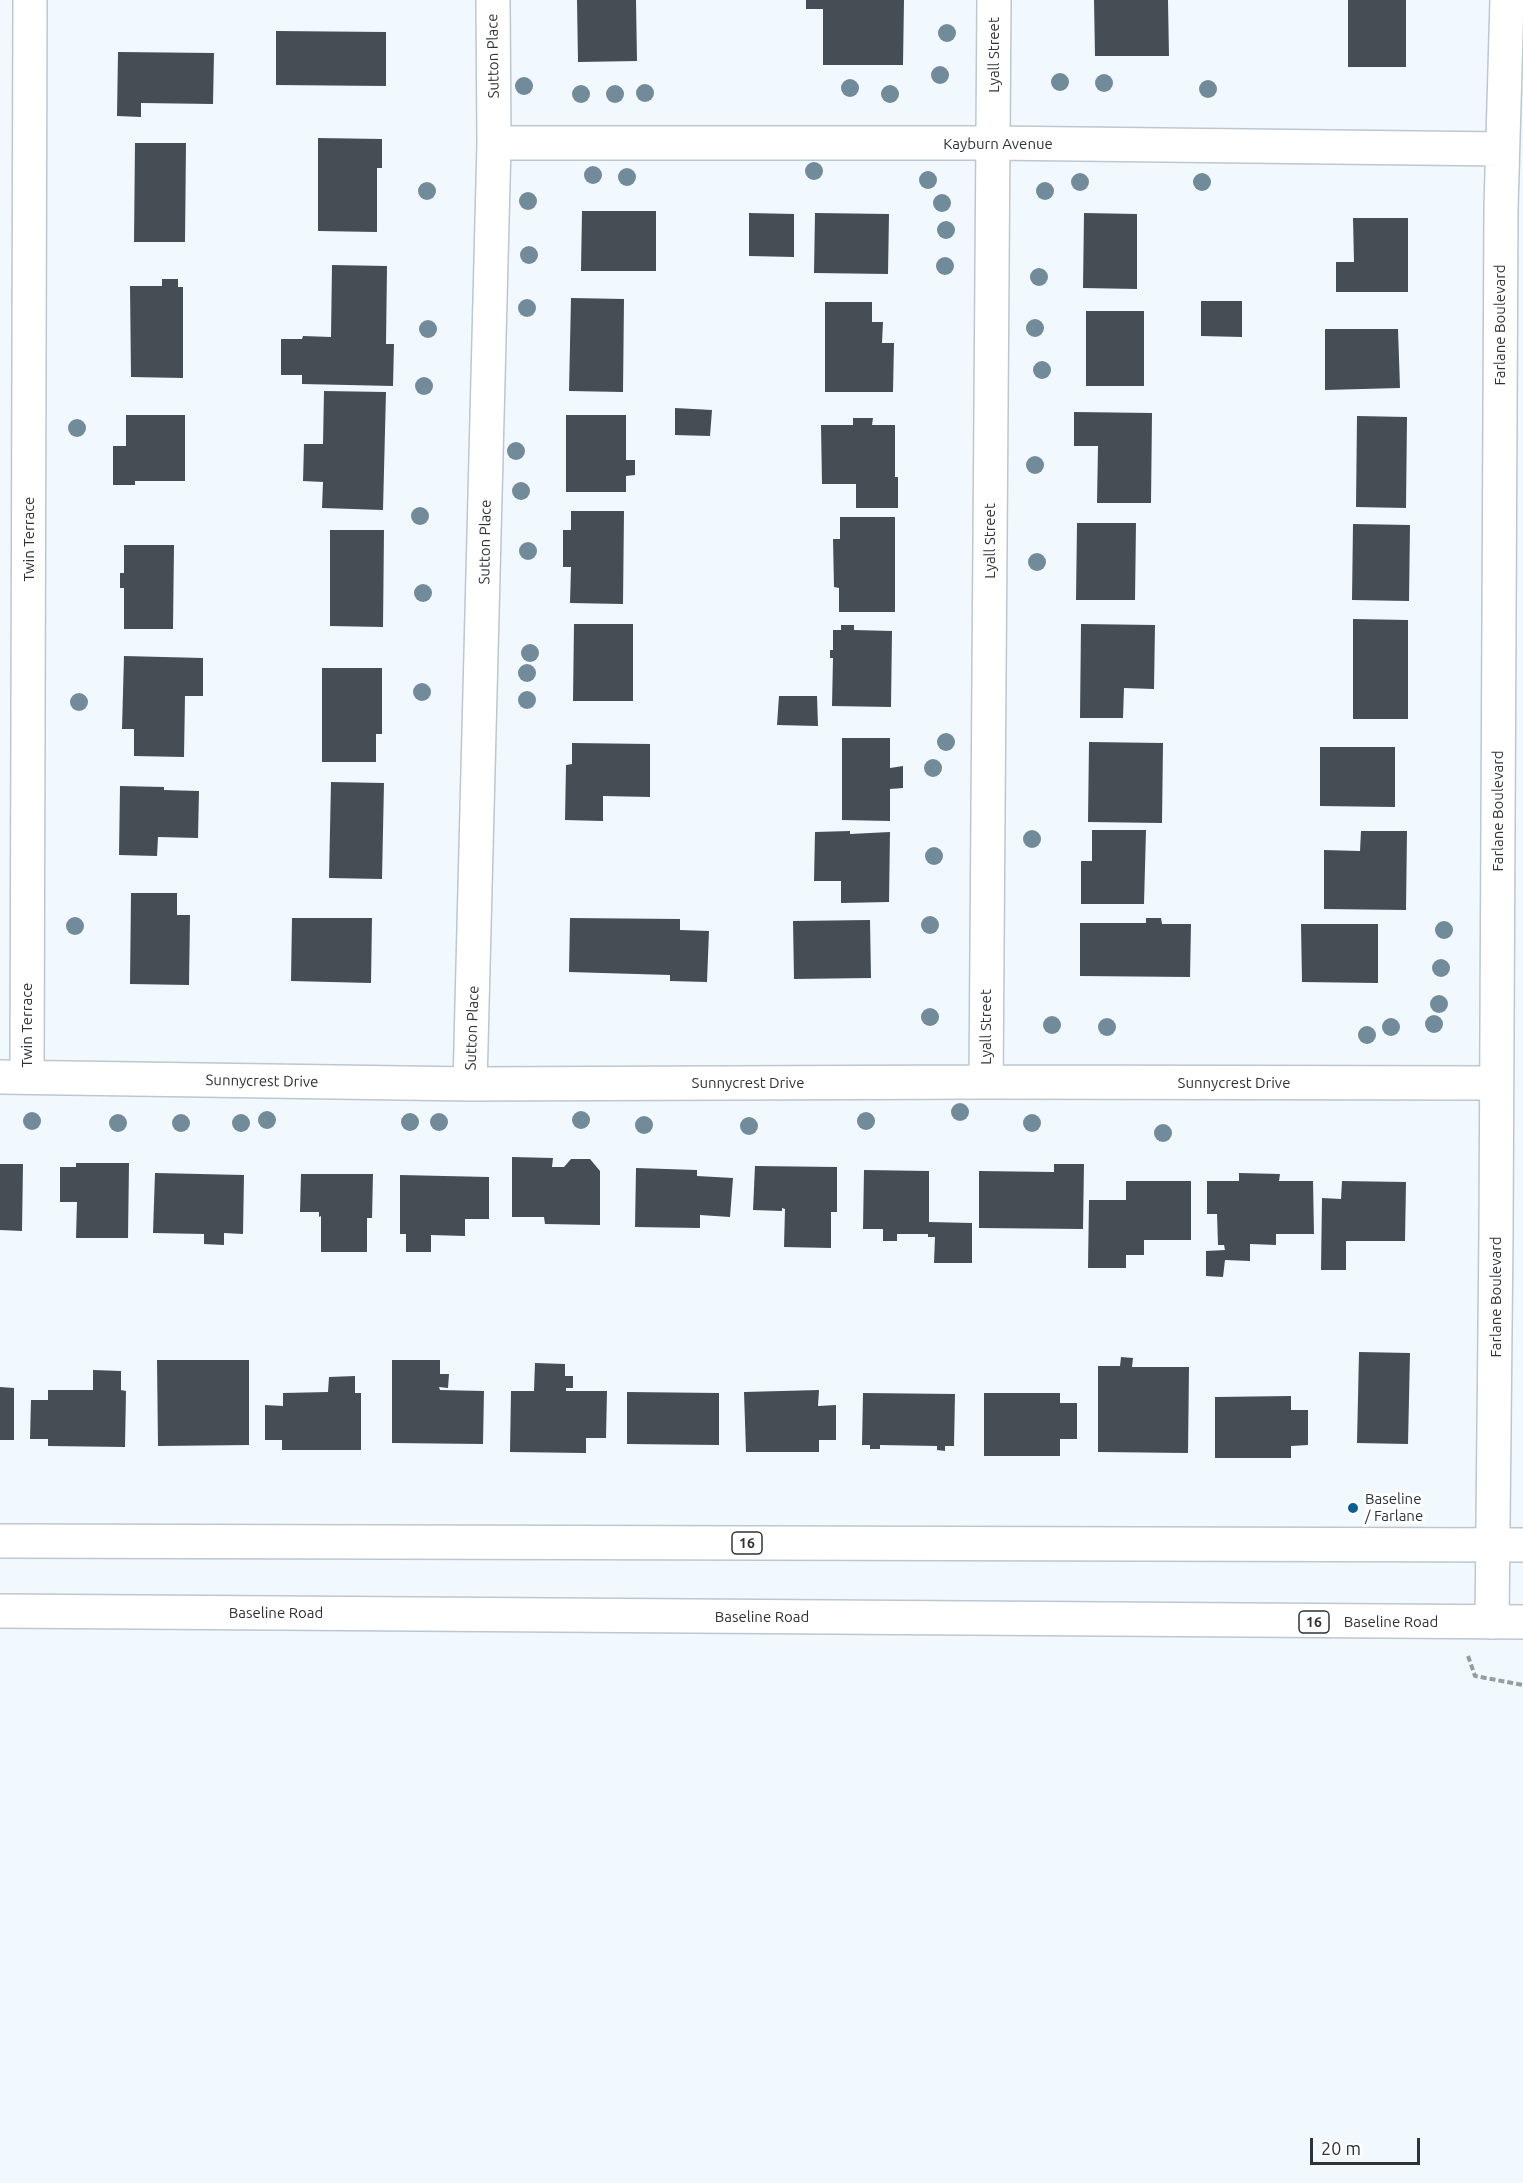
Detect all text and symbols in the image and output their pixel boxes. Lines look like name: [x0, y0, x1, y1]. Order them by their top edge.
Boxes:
street label: Sutton Place: [483, 13, 503, 99]
street label: Lyall Street: [985, 17, 1003, 93]
street label: Kayburn Avenue: [943, 135, 1053, 153]
street label: Farlane Boulevard: [1491, 264, 1509, 386]
street label: Twin Terrace: [20, 497, 38, 581]
street label: Sutton Place: [475, 499, 495, 585]
street label: Lyall Street: [981, 503, 999, 579]
street label: Farlane Boulevard: [1489, 750, 1507, 872]
street label: Twin Terrace: [18, 983, 36, 1067]
street label: Sutton Place: [462, 985, 482, 1071]
street label: Lyall Street: [977, 989, 995, 1065]
street label: Sunnycrest Drive: [205, 1071, 319, 1091]
street label: Sunnycrest Drive: [692, 1074, 804, 1092]
street label: Sunnycrest Drive: [1178, 1074, 1290, 1092]
street label: Farlane Boulevard: [1487, 1236, 1505, 1358]
place label: Baseline / Farlane: [1365, 1490, 1423, 1525]
marker: Baseline / Farlane: [1346, 1501, 1360, 1515]
road number: 16: [732, 1532, 762, 1554]
street label: Baseline Road: [229, 1604, 323, 1622]
street label: Baseline Road: [715, 1608, 809, 1626]
road number: 16: [1299, 1611, 1329, 1633]
street label: Baseline Road: [1344, 1613, 1438, 1631]
scale bar: [1313, 2126, 1422, 2164]
text: 20 m: [1321, 2138, 1361, 2158]

